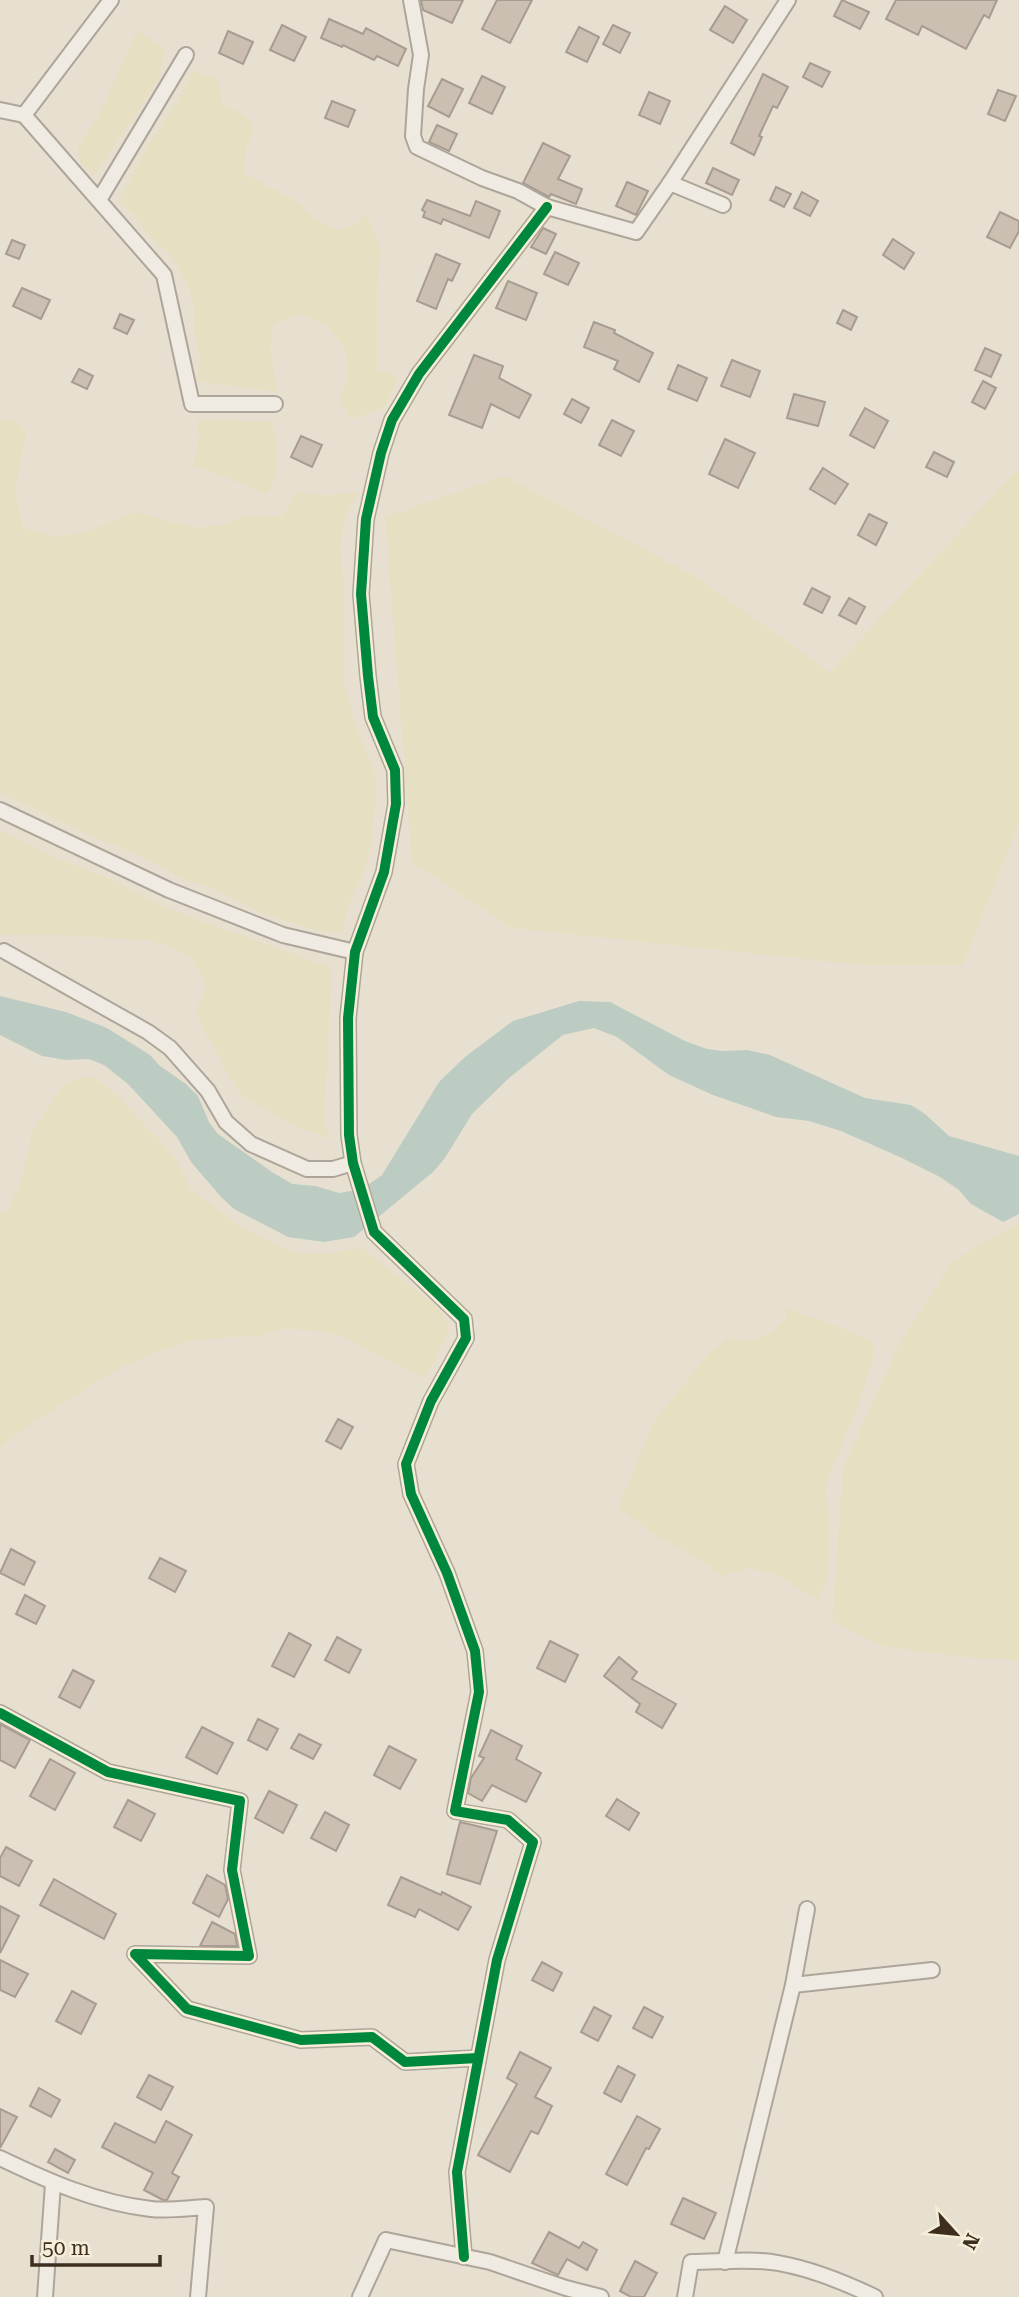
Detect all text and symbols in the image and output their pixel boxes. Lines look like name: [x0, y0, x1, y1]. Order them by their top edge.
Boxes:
north arrow: [921, 2199, 991, 2269]
scale bar: [32, 2224, 159, 2268]
text: N: [957, 2230, 984, 2254]
text: 50 m: [42, 2236, 90, 2260]

